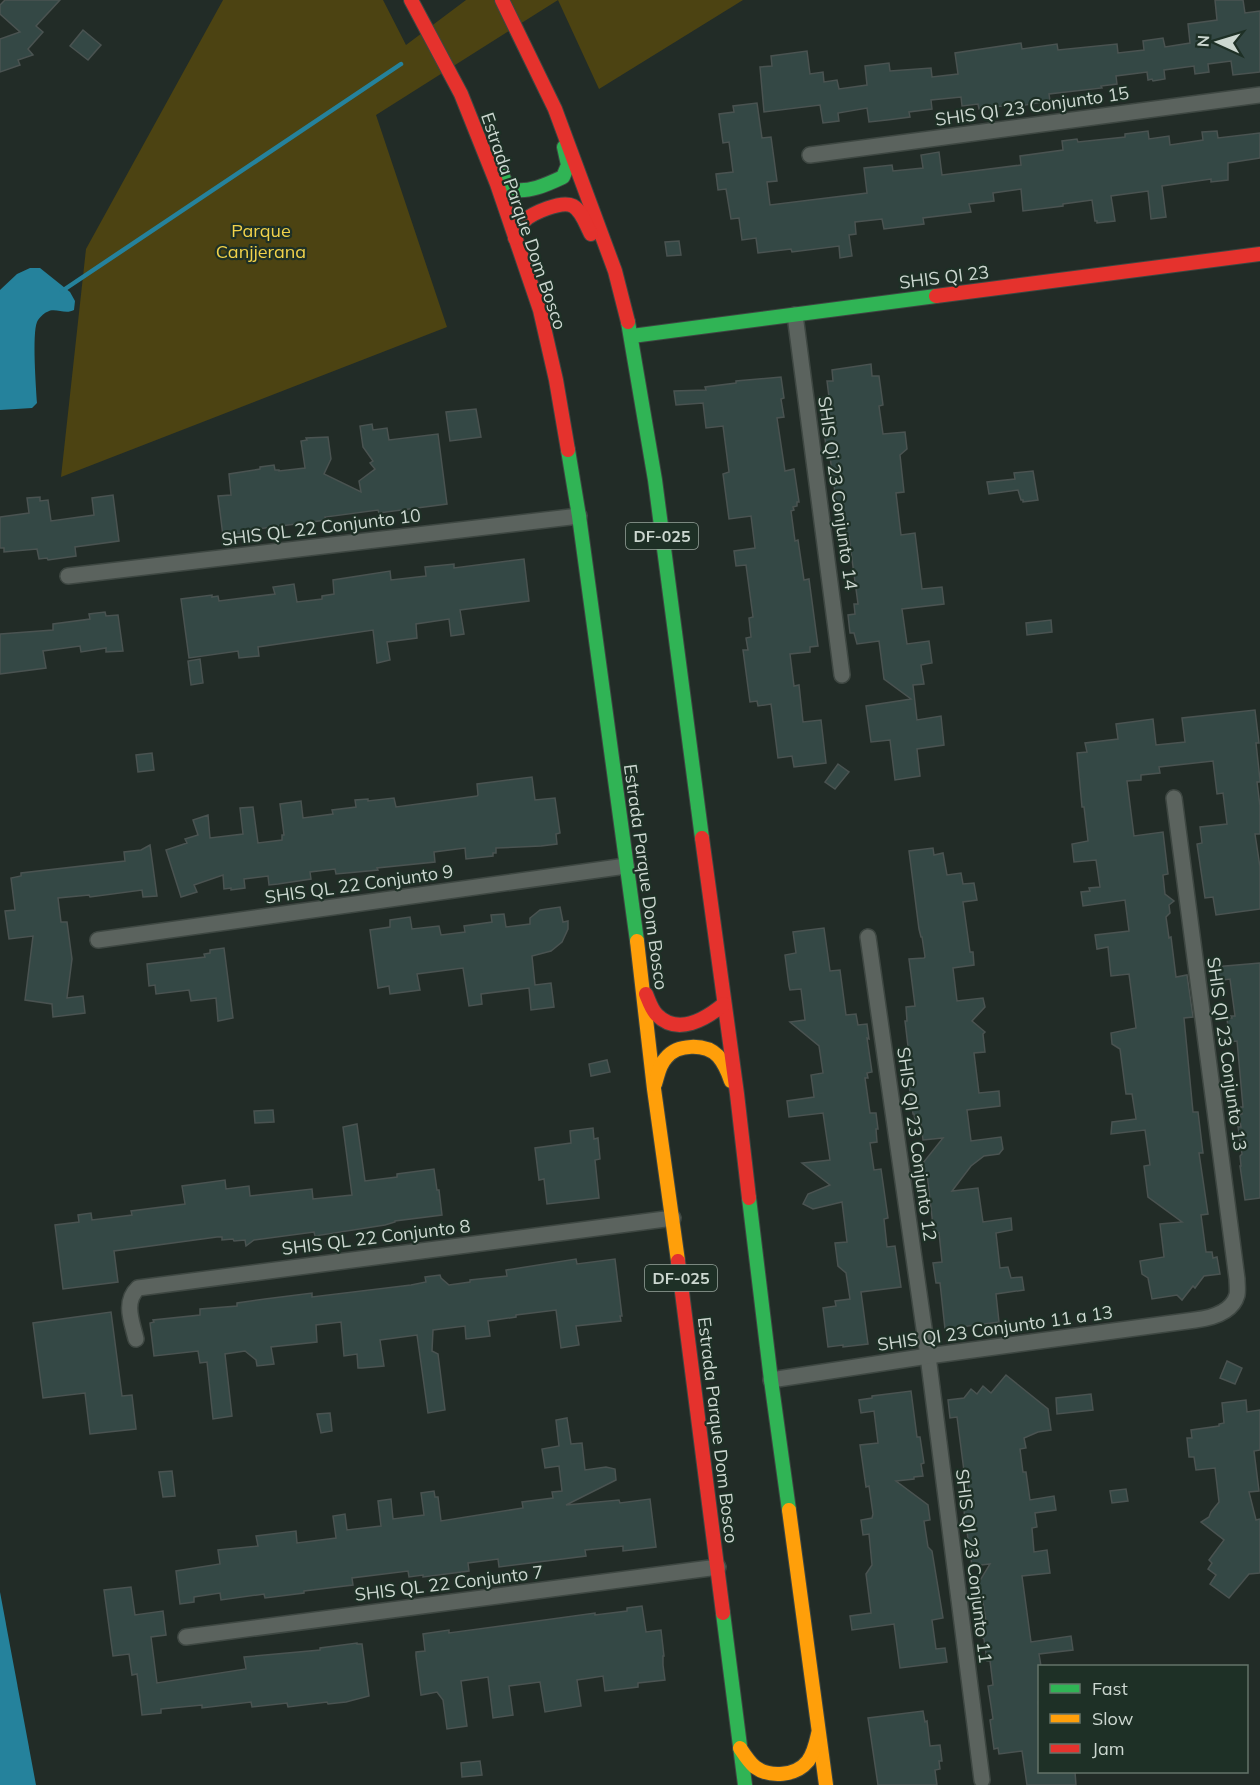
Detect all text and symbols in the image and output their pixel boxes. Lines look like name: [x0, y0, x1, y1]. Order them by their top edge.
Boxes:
north arrow: [1188, 12, 1248, 72]
text: N: [1193, 34, 1213, 48]
street label: SHIS QI 23 Conjunto 15: [934, 81, 1131, 131]
street label: Estrada Parque Dom Bosco: [476, 109, 572, 333]
park label: Parque Canjjerana: [216, 219, 306, 263]
street label: SHIS QI 23: [898, 260, 990, 294]
street label: SHIS Qi 23 Conjunto 14: [813, 395, 863, 591]
street label: SHIS QL 22 Conjunto 10: [220, 503, 422, 551]
road number: DF-025: [626, 523, 698, 549]
street label: Estrada Parque Dom Bosco: [619, 763, 673, 991]
street label: SHIS QL 22 Conjunto 9: [263, 859, 455, 909]
street label: SHIS QI 23 Conjunto 13: [1202, 956, 1252, 1152]
street label: SHIS QI 23 Conjunto 12: [892, 1046, 942, 1242]
street label: SHIS QL 22 Conjunto 8: [280, 1214, 472, 1260]
road number: DF-025: [645, 1265, 717, 1291]
street label: SHIS QI 23 Conjunto 11 a 13: [876, 1300, 1114, 1356]
street label: Estrada Parque Dom Bosco: [693, 1315, 743, 1545]
street label: SHIS QI 23 Conjunto 11: [951, 1467, 997, 1665]
street label: SHIS QL 22 Conjunto 7: [353, 1560, 545, 1606]
legend: [1038, 1665, 1248, 1773]
text: Fast: [1092, 1677, 1128, 1700]
text: Slow: [1092, 1707, 1134, 1730]
text: Jam: [1092, 1737, 1125, 1760]

